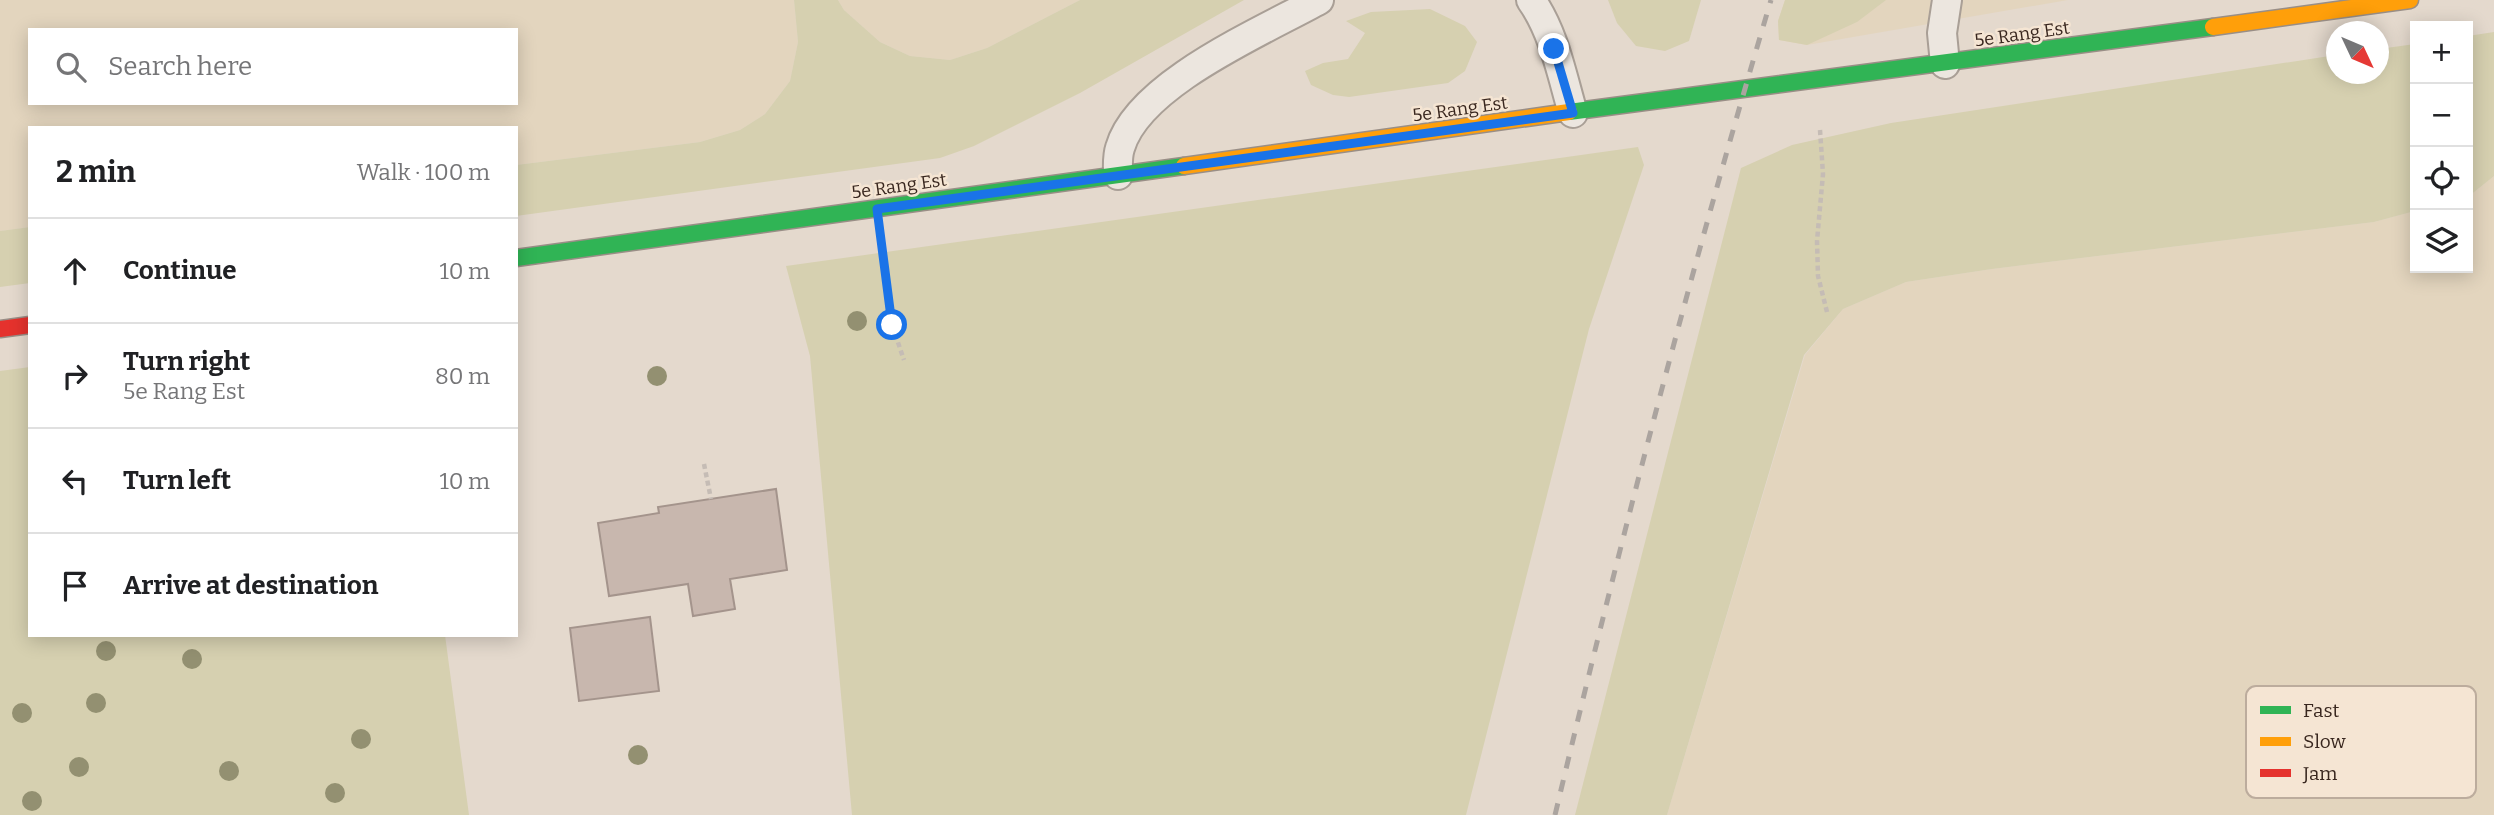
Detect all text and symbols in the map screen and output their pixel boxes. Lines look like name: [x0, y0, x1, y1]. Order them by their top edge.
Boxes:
street label: 5e Rang Est: [1973, 16, 2071, 52]
north arrow: [2326, 21, 2389, 84]
map controls: [2410, 21, 2473, 273]
button: +: [2410, 21, 2473, 84]
search box: [28, 28, 518, 105]
route end: [1538, 33, 1569, 64]
icon: search: [52, 48, 90, 86]
text: Search here: [108, 51, 252, 82]
button: −: [2410, 84, 2473, 147]
street label: 5e Rang Est: [1411, 91, 1509, 127]
button: locate: [2410, 147, 2473, 210]
text: 2 min: [56, 154, 136, 190]
text: Walk · 100 m: [357, 158, 490, 186]
street label: 5e Rang Est: [850, 168, 948, 204]
button: layers: [2410, 210, 2473, 273]
icon: ahead: [56, 252, 94, 290]
text: Continue: [123, 255, 237, 286]
text: 10 m: [439, 257, 490, 285]
route start: [876, 309, 907, 340]
text: Turn right: [123, 346, 250, 377]
icon: right: [56, 357, 94, 395]
text: 80 m: [435, 362, 490, 390]
text: 5e Rang Est: [123, 377, 245, 405]
icon: left: [56, 462, 94, 500]
text: Turn left: [123, 465, 231, 496]
text: 10 m: [439, 467, 490, 495]
icon: arrive: [56, 567, 94, 605]
text: Arrive at destination: [123, 570, 378, 601]
legend: [2246, 686, 2476, 798]
text: Fast: [2303, 699, 2340, 722]
text: Slow: [2303, 730, 2346, 753]
text: Jam: [2302, 762, 2337, 785]

